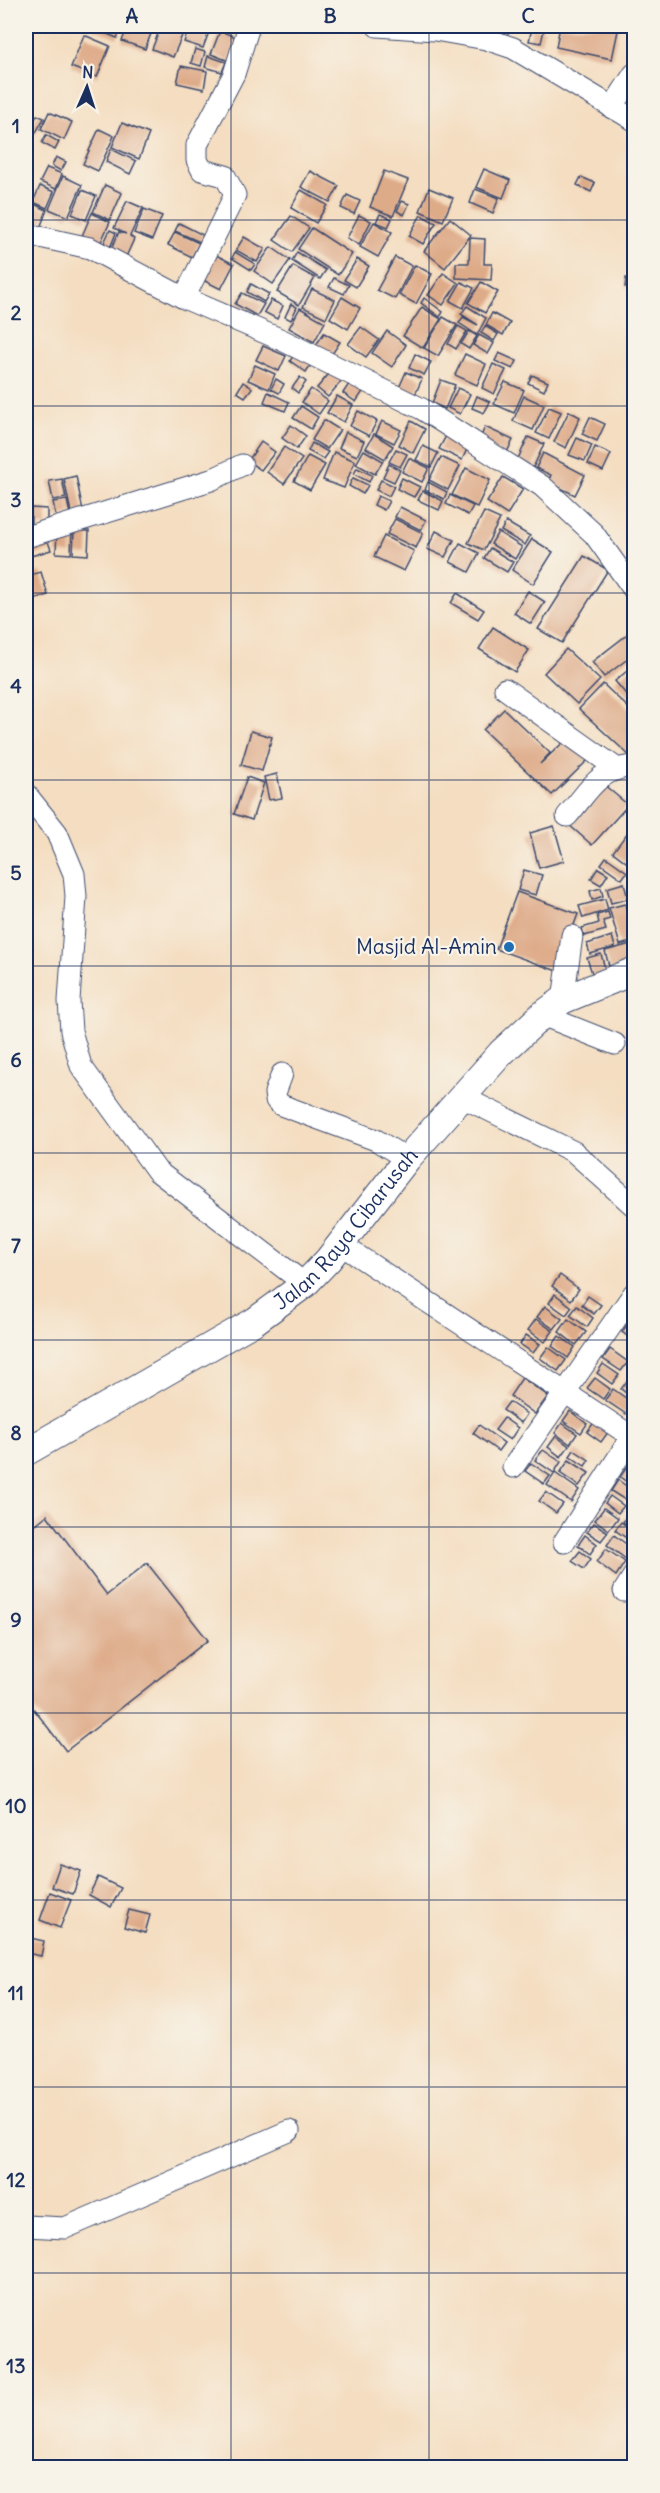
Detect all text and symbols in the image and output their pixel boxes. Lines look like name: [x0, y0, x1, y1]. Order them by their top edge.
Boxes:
text: A: [126, 3, 139, 28]
text: B: [323, 3, 337, 28]
text: C: [521, 3, 535, 28]
north arrow: [57, 57, 117, 117]
text: N: [82, 62, 94, 82]
text: 1: [12, 113, 20, 138]
text: 2: [11, 300, 22, 325]
text: 3: [10, 487, 22, 512]
text: 4: [10, 673, 22, 698]
text: 5: [10, 860, 22, 885]
place label: Masjid Al-Amin: [356, 933, 497, 960]
marker: Masjid Al-Amin: [502, 940, 516, 954]
text: 6: [10, 1047, 22, 1072]
street label: Jalan Raya Cibarusah: [268, 1142, 423, 1316]
text: 7: [11, 1233, 21, 1258]
text: 8: [10, 1420, 22, 1445]
text: 9: [10, 1607, 22, 1632]
text: 10: [5, 1793, 27, 1818]
text: 11: [8, 1980, 24, 2005]
text: 12: [7, 2167, 25, 2192]
text: 13: [6, 2353, 26, 2378]

